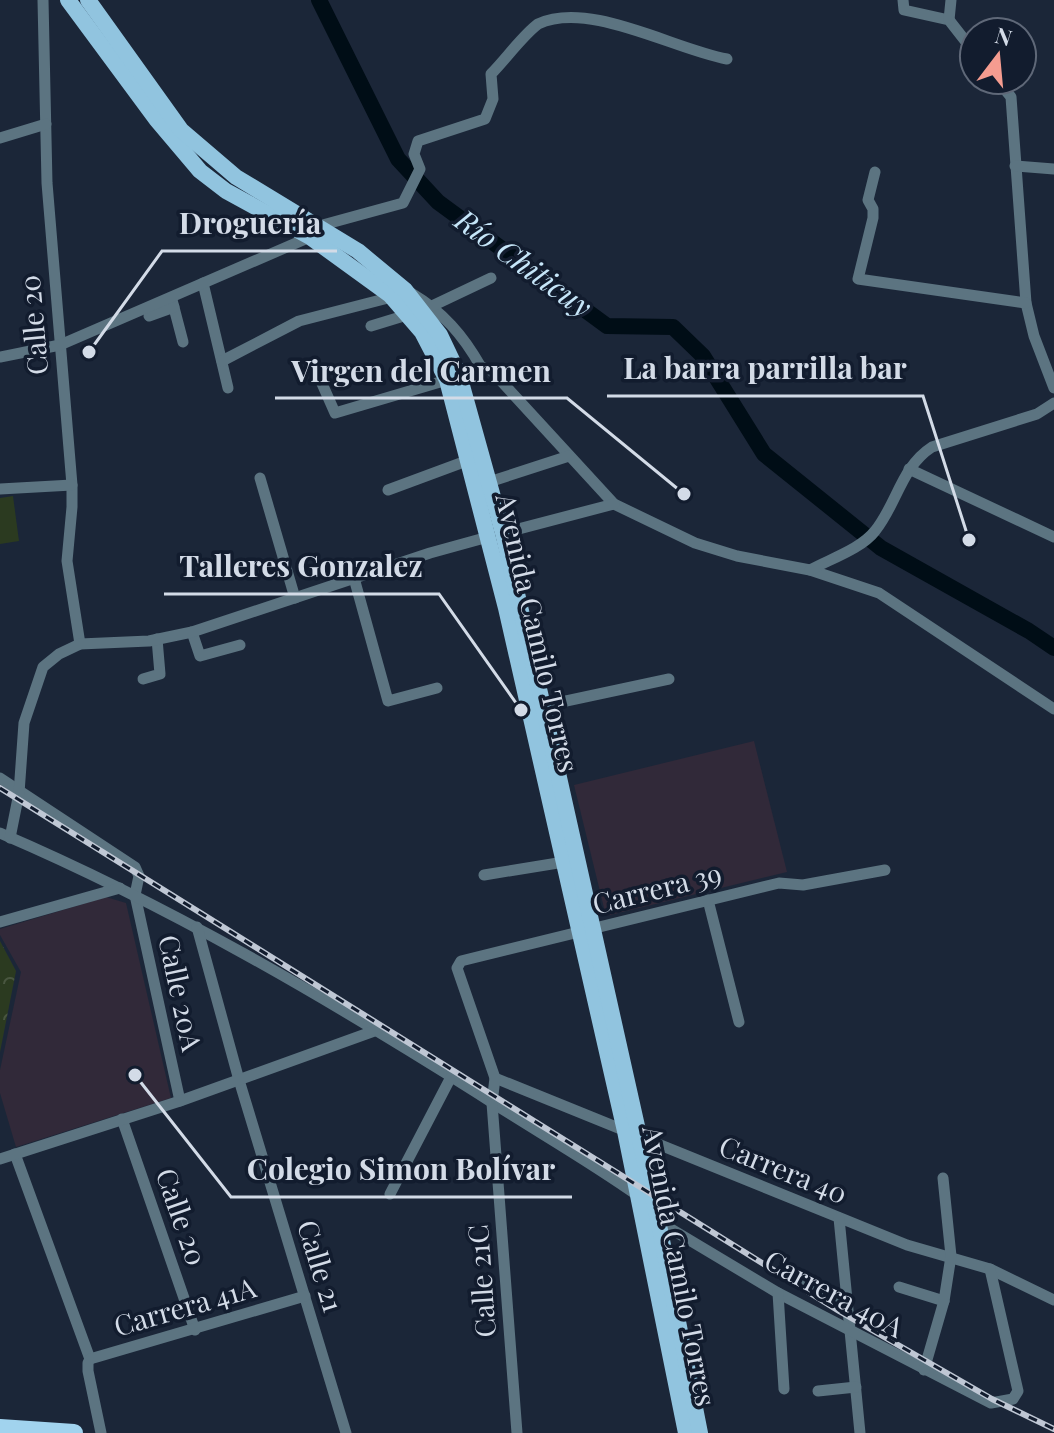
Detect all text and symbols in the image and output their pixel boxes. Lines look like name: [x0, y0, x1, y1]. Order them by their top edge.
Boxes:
north arrow: [958, 16, 1038, 96]
text: N: [992, 19, 1016, 52]
callout: Droguería: [162, 197, 337, 251]
water label: Río Chiticuy: [447, 199, 601, 326]
text: Droguería: [179, 202, 322, 242]
street label: Calle 20: [10, 274, 55, 377]
callout: La barra parrilla bar: [607, 342, 923, 396]
callout: Virgen del Carmen: [275, 344, 567, 398]
text: La barra parrilla bar: [623, 347, 907, 387]
text: Virgen del Carmen: [290, 350, 551, 390]
street label: Avenida Camilo Torres: [488, 489, 589, 776]
callout: Talleres Gonzalez: [164, 540, 439, 594]
text: Talleres Gonzalez: [179, 545, 423, 585]
street label: Carrera 39: [588, 854, 725, 921]
street label: Calle 20A: [151, 931, 212, 1055]
street label: Avenida Camilo Torres: [635, 1121, 726, 1409]
street label: Carrera 40: [714, 1126, 853, 1211]
callout: Colegio Simon Bolívar: [231, 1143, 572, 1197]
text: Colegio Simon Bolívar: [247, 1148, 555, 1188]
street label: Calle 20: [149, 1163, 216, 1270]
street label: Calle 21: [290, 1215, 353, 1316]
street label: Calle 21C: [458, 1223, 503, 1339]
street label: Carrera 40A: [759, 1241, 911, 1345]
street label: Carrera 41A: [109, 1268, 260, 1343]

